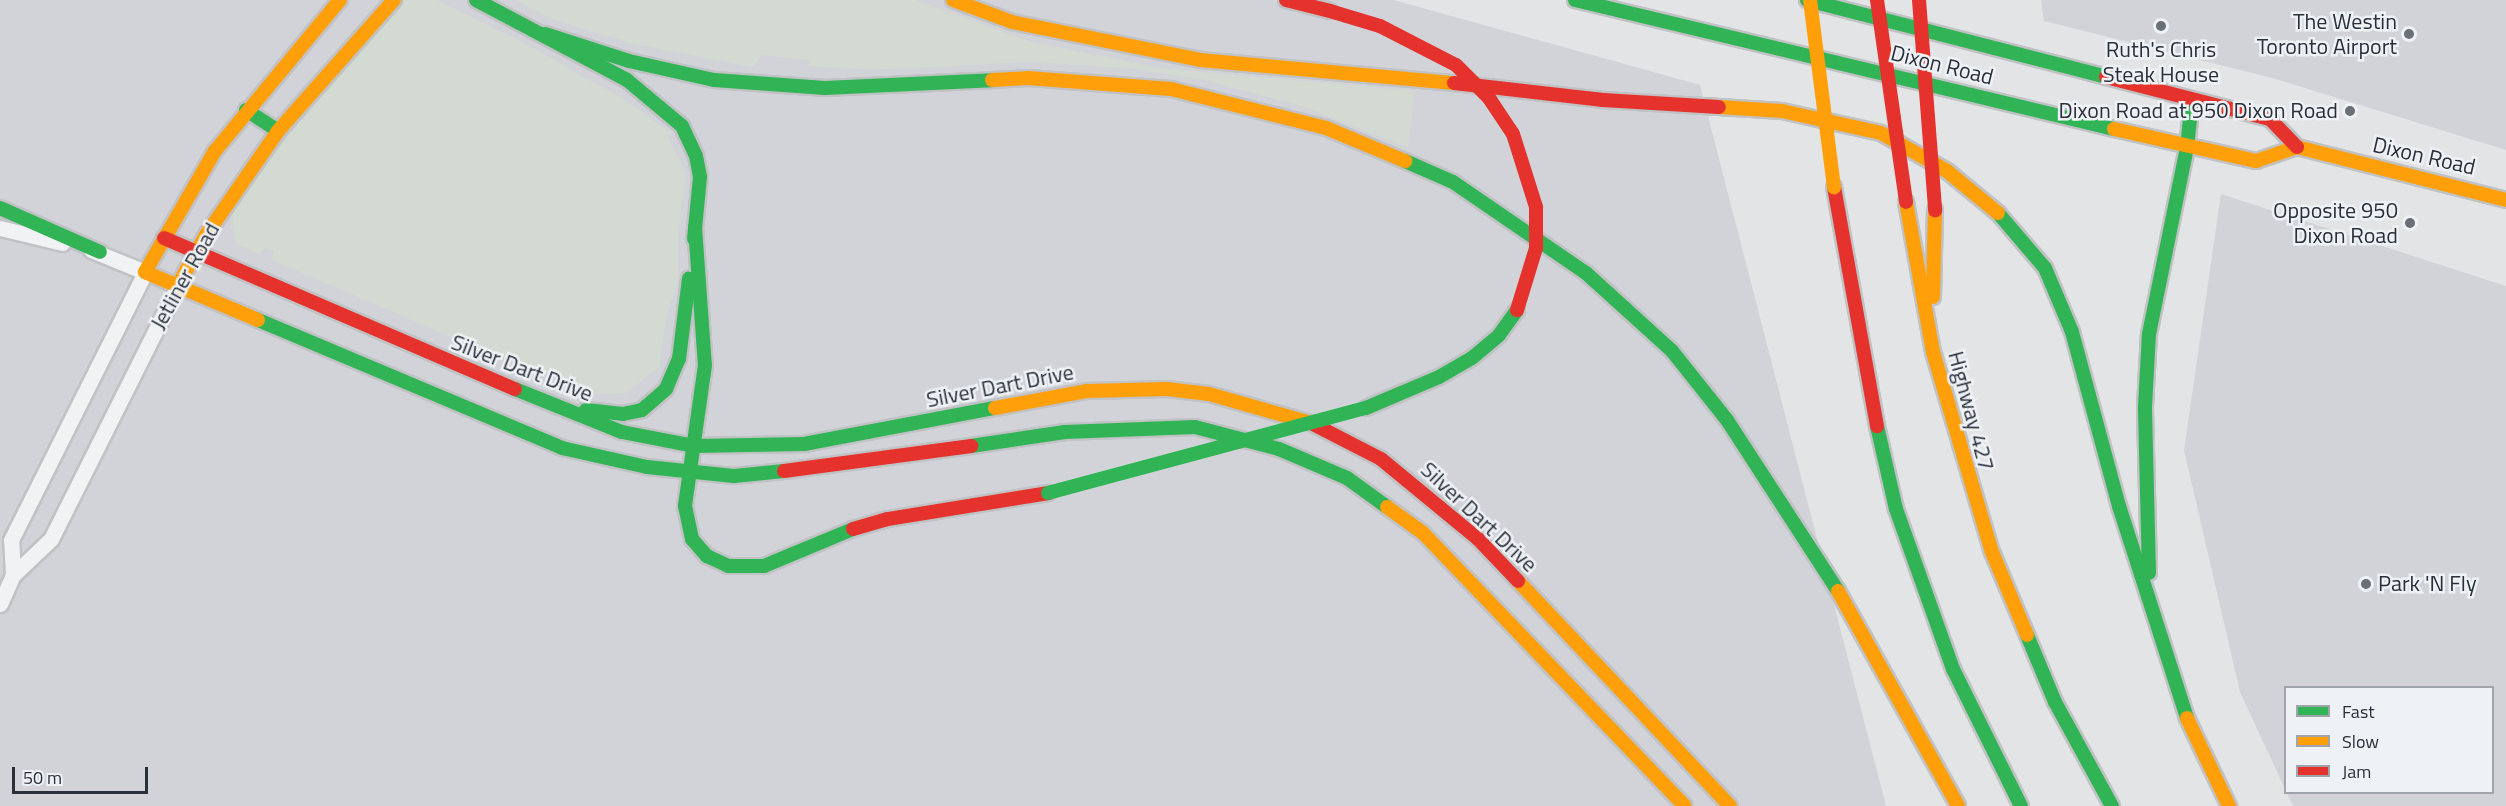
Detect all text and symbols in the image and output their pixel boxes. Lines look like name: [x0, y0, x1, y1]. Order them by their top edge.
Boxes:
place label: The Westin Toronto Airport: [2257, 8, 2397, 60]
marker: Ruth's Chris Steak House: [2154, 19, 2168, 33]
marker: The Westin Toronto Airport: [2402, 27, 2416, 41]
place label: Ruth's Chris Steak House: [2103, 36, 2219, 88]
street label: Dixon Road: [1888, 40, 1996, 90]
place label: Dixon Road at 950 Dixon Road: [2059, 98, 2338, 124]
marker: Dixon Road at 950 Dixon Road: [2343, 104, 2357, 118]
street label: Dixon Road: [2370, 131, 2478, 181]
place label: Opposite 950 Dixon Road: [2273, 197, 2398, 248]
marker: Opposite 950 Dixon Road: [2403, 216, 2417, 230]
street label: Jetliner Road: [145, 218, 225, 334]
street label: Silver Dart Drive: [448, 329, 596, 407]
street label: Highway 427: [1942, 348, 2000, 474]
street label: Silver Dart Drive: [924, 359, 1076, 413]
street label: Silver Dart Drive: [1415, 456, 1543, 578]
place label: Park 'N Fly: [2378, 571, 2477, 597]
marker: Park 'N Fly: [2359, 577, 2373, 591]
legend: [2284, 686, 2494, 794]
text: Fast: [2342, 698, 2375, 725]
text: Slow: [2342, 728, 2379, 755]
scale bar: [15, 755, 152, 793]
text: Jam: [2342, 758, 2371, 785]
text: 50 m: [23, 764, 62, 791]

